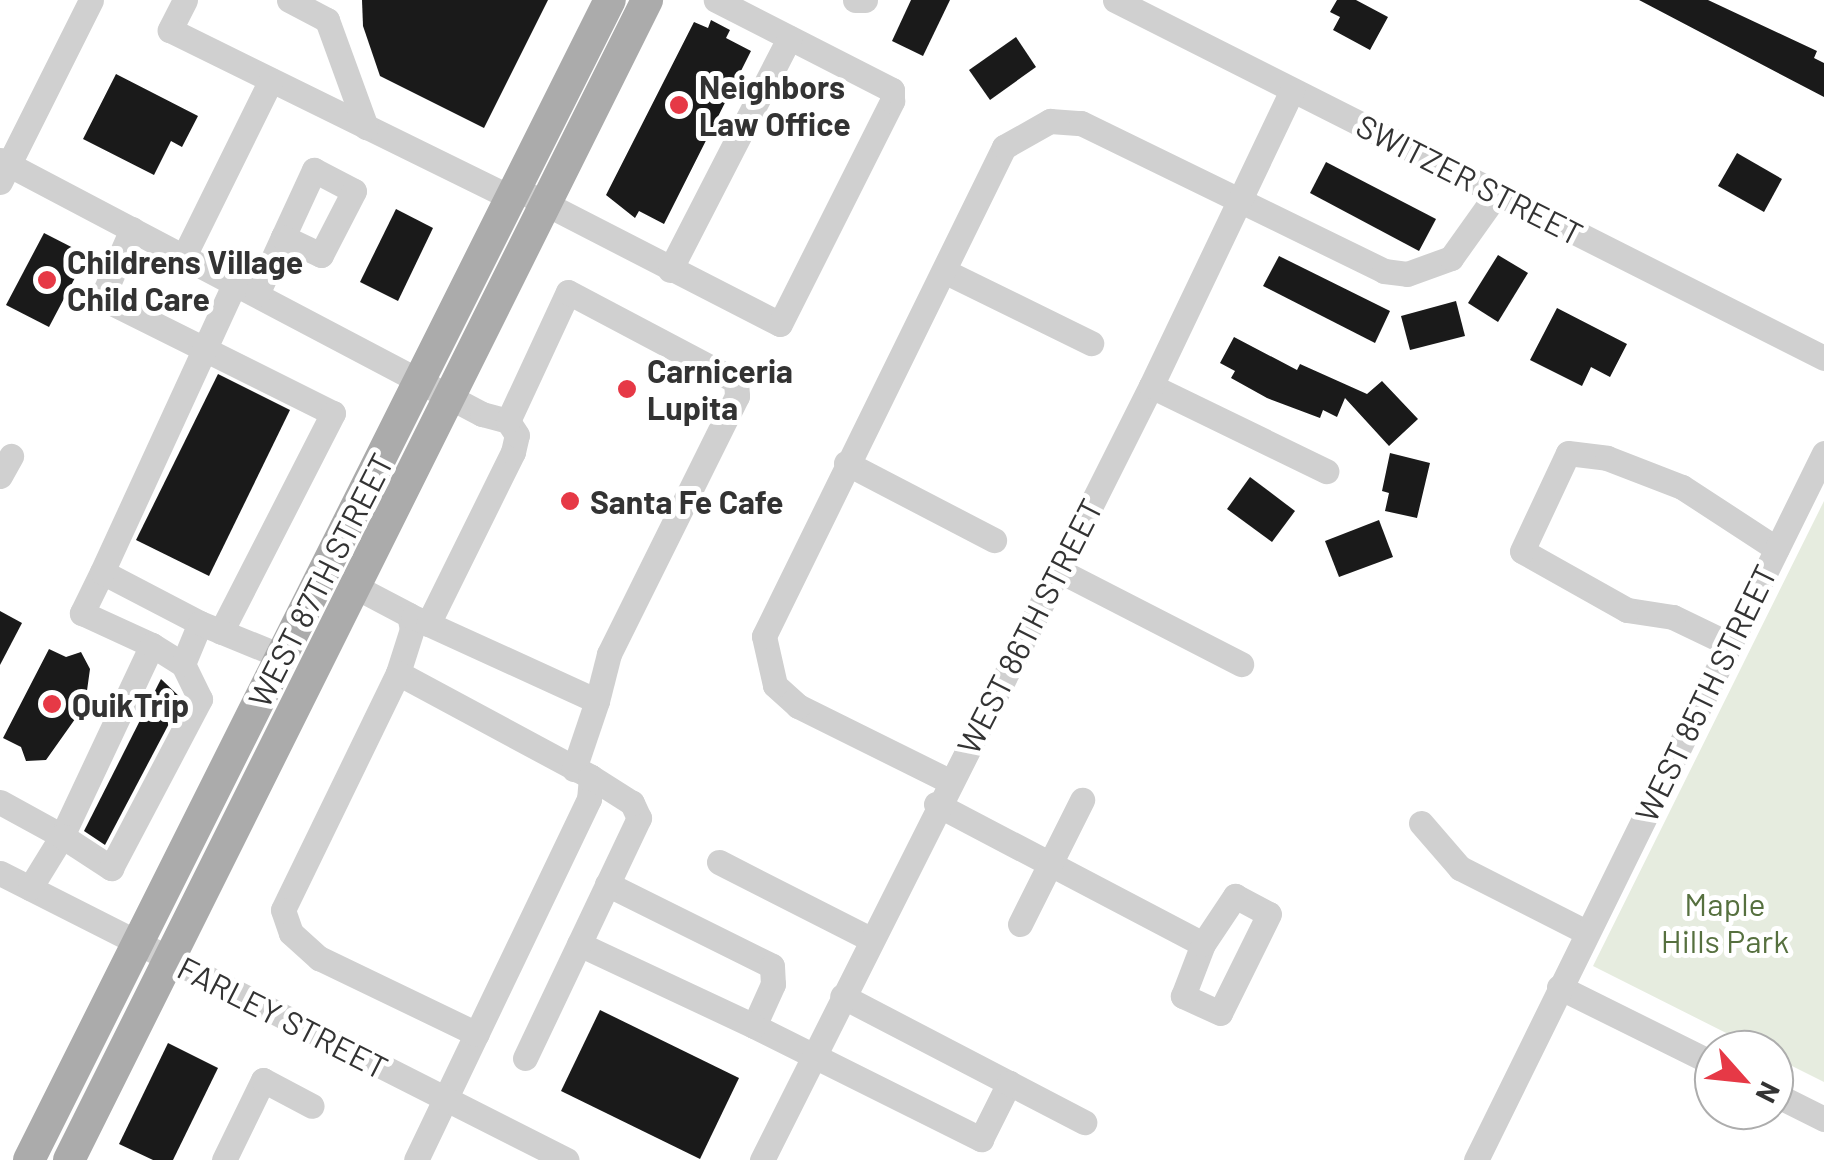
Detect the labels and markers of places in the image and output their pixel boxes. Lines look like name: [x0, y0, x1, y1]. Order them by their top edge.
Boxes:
place label: Neighbors Law Office: [699, 68, 851, 143]
marker: Neighbors Law Office: [668, 94, 690, 116]
place label: Childrens Village Child Care: [67, 243, 303, 318]
marker: Childrens Village Child Care: [36, 269, 58, 291]
place label: Carniceria Lupita: [647, 352, 793, 427]
marker: Carniceria Lupita: [616, 378, 638, 400]
place label: Santa Fe Cafe: [590, 482, 783, 520]
marker: Santa Fe Cafe: [559, 490, 581, 512]
place label: QuikTrip: [72, 685, 189, 723]
marker: QuikTrip: [41, 693, 63, 715]

